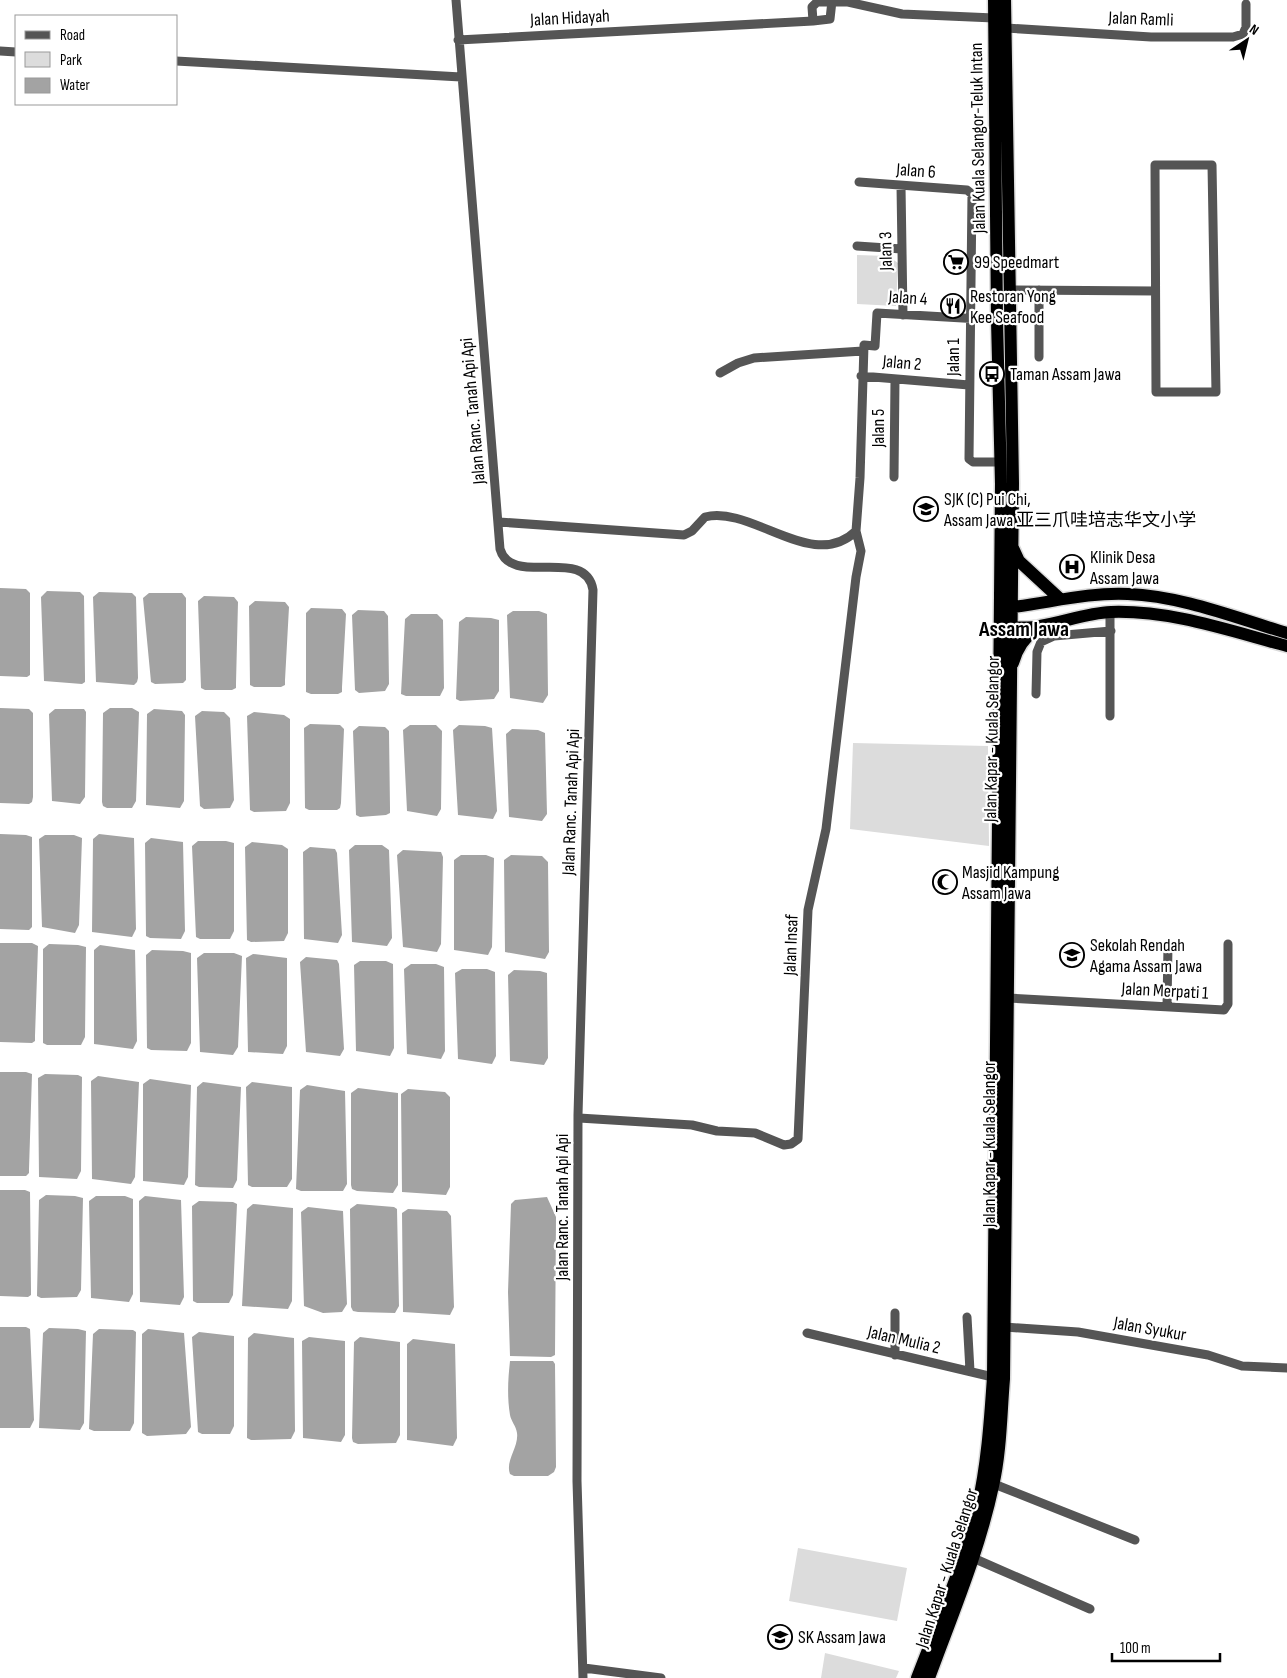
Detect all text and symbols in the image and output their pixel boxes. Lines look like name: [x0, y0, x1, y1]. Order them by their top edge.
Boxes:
street label: Jalan Hidayah: [529, 5, 610, 31]
street label: Jalan Ramli: [1107, 7, 1174, 31]
legend: [15, 15, 178, 105]
north arrow: [1222, 15, 1272, 65]
text: N: [1246, 21, 1262, 39]
text: Road: [60, 26, 85, 45]
street label: Jalan Kuala Selangor-Teluk Intan: [966, 42, 990, 235]
text: Park: [60, 51, 82, 70]
text: Water: [60, 76, 91, 95]
street label: Jalan 6: [895, 159, 936, 183]
street label: Jalan 3: [875, 231, 897, 272]
supermarket icon: 99 Speedmart: [943, 249, 969, 275]
place label: 99 Speedmart: [974, 252, 1060, 273]
street label: Jalan 4: [887, 286, 929, 310]
place label: Restoran Yong Kee Seafood: [970, 286, 1056, 328]
restaurant icon: Restoran Yong Kee Seafood: [940, 293, 966, 319]
street label: Jalan Ranc. Tanah Api Api: [456, 337, 490, 486]
street label: Jalan 1: [943, 337, 964, 377]
street label: Jalan 2: [881, 351, 922, 375]
bus stop icon: Taman Assam Jawa: [979, 361, 1005, 387]
place label: Taman Assam Jawa: [1010, 364, 1121, 385]
street label: Jalan 5: [868, 409, 889, 448]
place label: SJK (C) Pui Chi, Assam Jawa 亚三爪哇培志华文小学: [943, 489, 1196, 531]
school or university icon: SJK (C) Pui Chi, Assam Jawa 亚三爪哇培志华文小学: [913, 496, 939, 522]
place label: Klinik Desa Assam Jawa: [1089, 547, 1159, 589]
hospital icon: Klinik Desa Assam Jawa: [1059, 554, 1085, 580]
district label: Assam Jawa: [978, 616, 1069, 643]
street label: Jalan Kapar - Kuala Selangor: [980, 656, 1004, 823]
street label: Jalan Ranc. Tanah Api Api: [558, 728, 584, 877]
place label: Masjid Kampung Assam Jawa: [961, 862, 1059, 904]
mosque icon: Masjid Kampung Assam Jawa: [932, 869, 958, 895]
street label: Jalan Insaf: [779, 913, 803, 977]
place label: Sekolah Rendah Agama Assam Jawa: [1089, 935, 1202, 977]
school or university icon: Sekolah Rendah Agama Assam Jawa: [1059, 942, 1085, 968]
street label: Jalan Merpati 1: [1120, 978, 1210, 1004]
street label: Jalan Kapar - Kuala Selangor: [979, 1061, 1000, 1228]
street label: Jalan Ranc. Tanah Api Api: [552, 1134, 573, 1281]
street label: Jalan Syukur: [1111, 1312, 1188, 1346]
street label: Jalan Mulia 2: [865, 1321, 942, 1359]
street label: Jalan Kapar - Kuala Selangor: [911, 1486, 983, 1651]
school or university icon: SK Assam Jawa: [767, 1624, 793, 1650]
place label: SK Assam Jawa: [798, 1627, 886, 1648]
scale bar: [1112, 1630, 1220, 1662]
text: 100 m: [1120, 1639, 1151, 1658]

